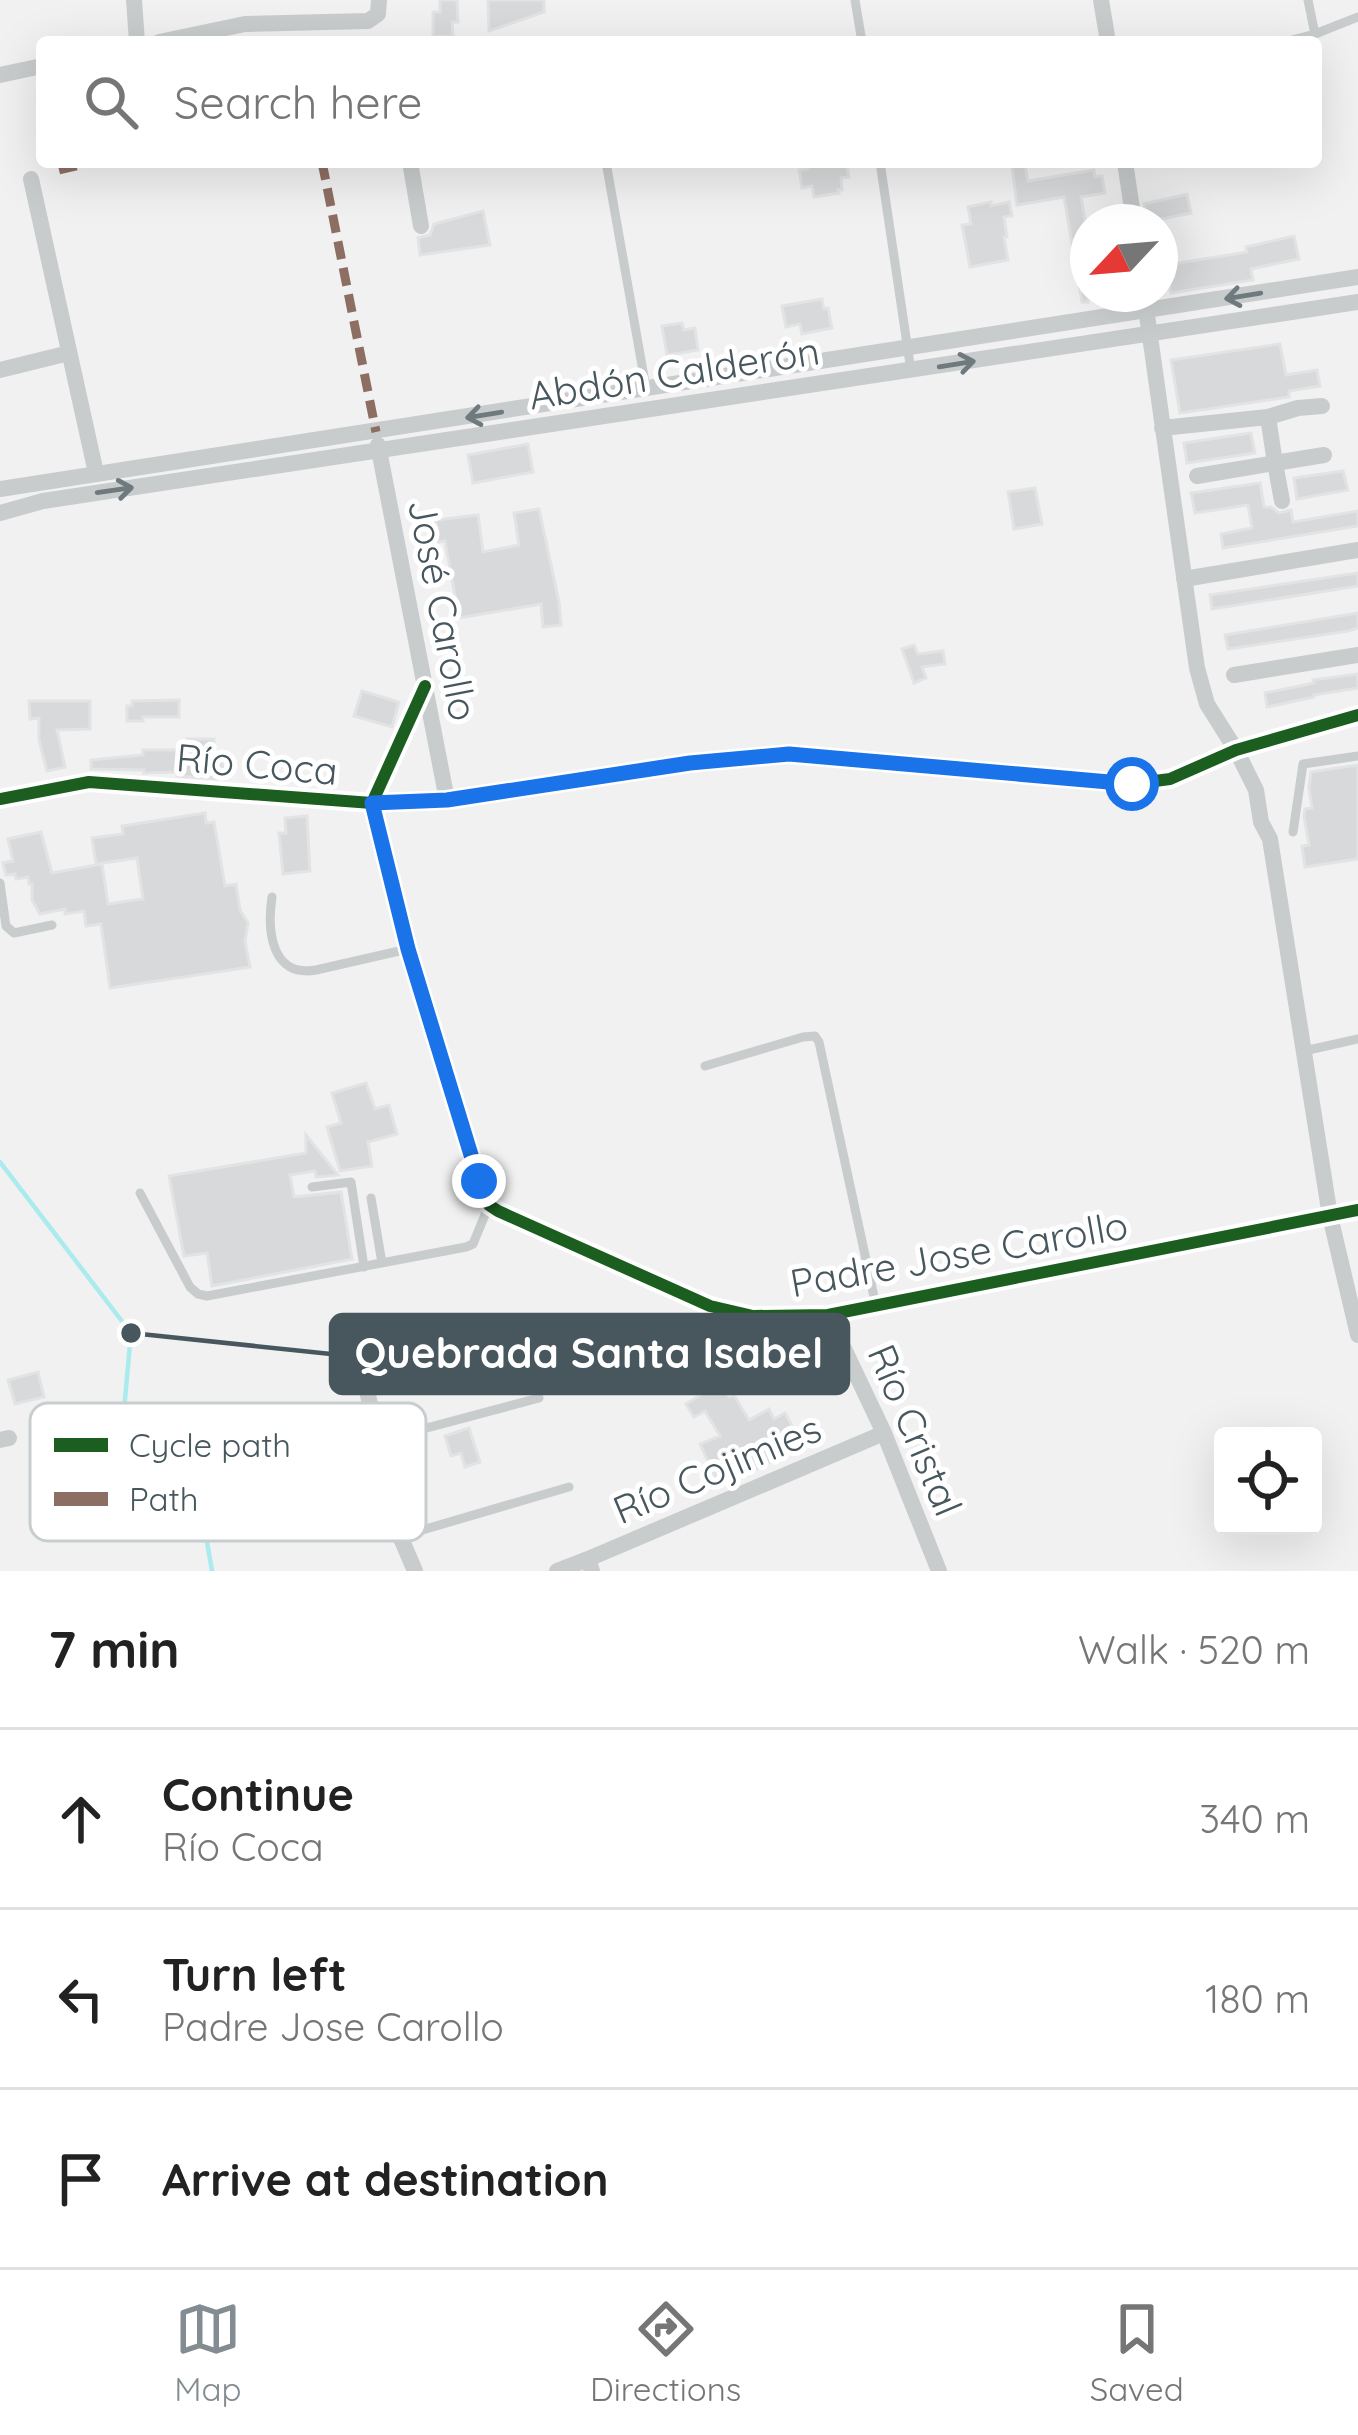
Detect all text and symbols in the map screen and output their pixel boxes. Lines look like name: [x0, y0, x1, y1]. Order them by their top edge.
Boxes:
search box: [36, 36, 1322, 168]
icon: search: [78, 69, 144, 135]
text: Search here: [174, 74, 422, 130]
north arrow: [1070, 204, 1178, 312]
one-way arrow: [1224, 285, 1263, 308]
street label: Abdón Calderón: [525, 325, 823, 420]
one-way arrow: [937, 351, 976, 374]
one-way arrow: [465, 404, 504, 427]
one-way arrow: [94, 478, 133, 501]
street label: José Carollo: [398, 495, 489, 725]
street label: Río Coca: [174, 732, 340, 795]
route start: [1105, 757, 1159, 811]
route end: [452, 1154, 506, 1208]
street label: Padre Jose Carollo: [786, 1200, 1132, 1307]
callout: Quebrada Santa Isabel: [331, 1315, 848, 1393]
text: Quebrada Santa Isabel: [355, 1326, 823, 1379]
street label: Río Cristal: [857, 1337, 973, 1523]
legend: [30, 1403, 426, 1541]
street label: Río Cojimies: [606, 1403, 828, 1534]
text: Cycle path: [129, 1424, 291, 1465]
map controls: [1214, 1427, 1322, 1535]
button: locate: [1214, 1427, 1322, 1535]
text: Path: [129, 1478, 198, 1519]
text: 7 min: [48, 1617, 180, 1681]
text: Walk · 520 m: [1078, 1625, 1310, 1674]
text: Continue: [162, 1766, 354, 1822]
icon: ahead: [48, 1786, 114, 1852]
text: 340 m: [1200, 1794, 1310, 1843]
text: Río Coca: [162, 1822, 324, 1871]
text: Turn left: [162, 1946, 347, 2002]
icon: left: [48, 1966, 114, 2032]
text: 180 m: [1205, 1974, 1310, 2023]
text: Padre Jose Carollo: [162, 2002, 504, 2051]
icon: arrive: [48, 2146, 114, 2212]
text: Arrive at destination: [162, 2151, 608, 2207]
tab: Map: [174, 2296, 242, 2409]
tab: Directions: [590, 2296, 741, 2409]
tab: Saved: [1090, 2296, 1184, 2409]

